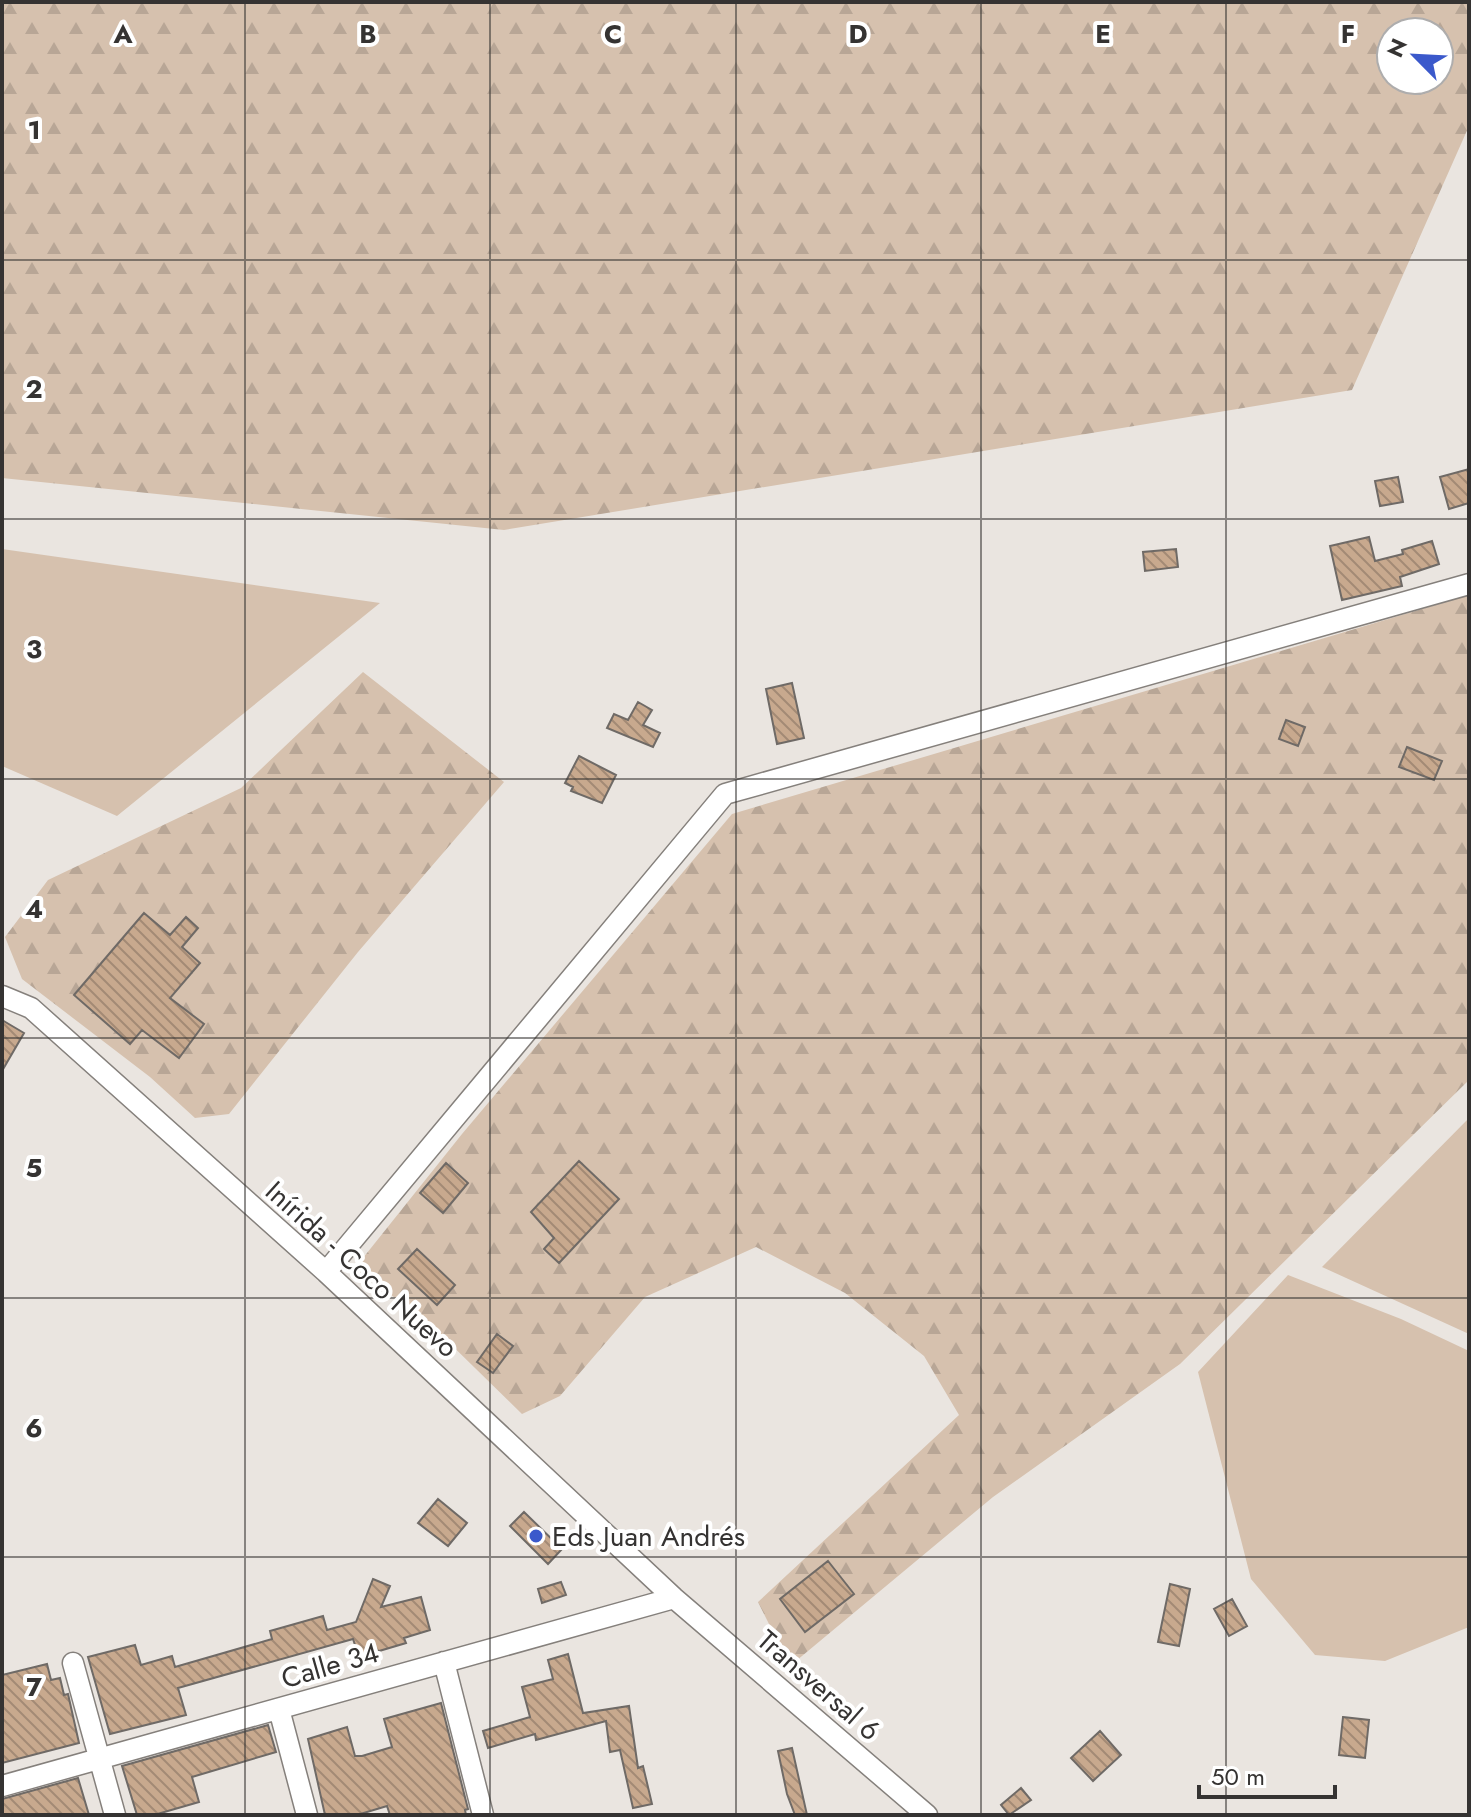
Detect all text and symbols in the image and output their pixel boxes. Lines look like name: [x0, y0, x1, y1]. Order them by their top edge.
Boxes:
text: A: [112, 15, 133, 53]
text: B: [359, 15, 377, 53]
text: C: [604, 15, 622, 53]
text: D: [848, 15, 868, 53]
text: E: [1095, 15, 1111, 53]
text: F: [1341, 15, 1355, 53]
north arrow: [1375, 16, 1455, 96]
text: N: [1379, 33, 1415, 62]
text: 1: [27, 111, 41, 149]
text: 2: [25, 370, 43, 408]
text: 3: [26, 630, 42, 668]
text: 4: [25, 890, 43, 928]
text: 5: [26, 1149, 42, 1187]
street label: Inírida - Coco Nuevo: [256, 1172, 467, 1367]
text: 6: [25, 1409, 43, 1447]
place label: Eds Juan Andrés: [552, 1516, 745, 1557]
marker: Eds Juan Andrés: [527, 1527, 545, 1545]
street label: Transversal 6: [748, 1620, 889, 1750]
street label: Calle 34: [276, 1632, 384, 1699]
text: 7: [26, 1668, 42, 1706]
scale bar: [1199, 1749, 1335, 1799]
text: 50 m: [1211, 1759, 1265, 1794]

